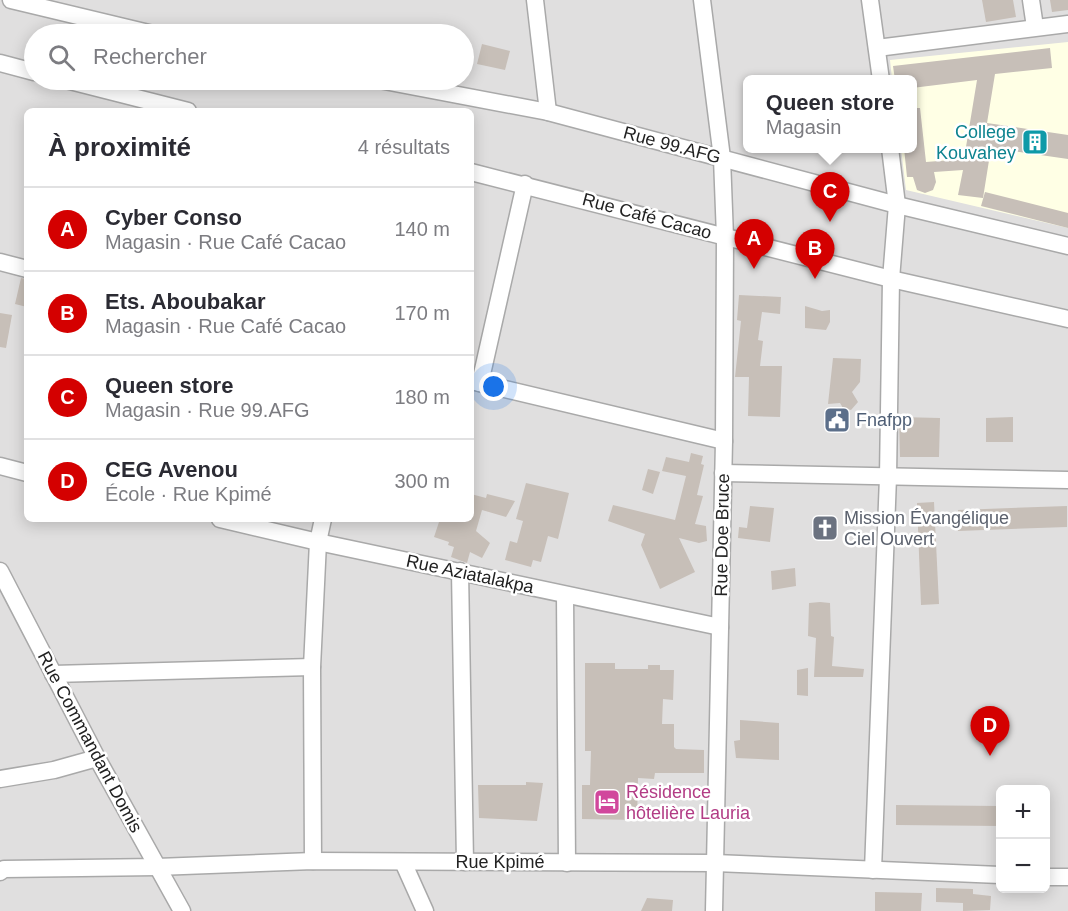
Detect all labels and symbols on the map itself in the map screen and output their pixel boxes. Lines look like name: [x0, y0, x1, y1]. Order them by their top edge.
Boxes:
street label: Rue 99.AFG: [621, 122, 723, 168]
place label: College Kouvahey: [936, 122, 1016, 163]
building icon: College Kouvahey: [1020, 127, 1050, 157]
pin: C: [810, 172, 850, 222]
street label: Rue Café Cacao: [580, 189, 714, 243]
pin: A: [734, 220, 774, 269]
pin: B: [796, 230, 834, 279]
your location: [479, 372, 508, 401]
public building icon: Fnafpp: [822, 405, 852, 435]
place label: Fnafpp: [856, 410, 912, 430]
street label: Rue Doe Bruce: [711, 473, 733, 597]
place label: Mission Évangélique Ciel Ouvert: [844, 508, 1009, 549]
church icon: Mission Évangélique Ciel Ouvert: [810, 513, 840, 543]
street label: Rue Aziatalakpa: [404, 551, 537, 598]
street label: Rue Commandant Domis: [34, 648, 146, 836]
pin: D: [970, 706, 1010, 756]
place label: Résidence hôtelière Lauria: [626, 782, 751, 823]
hotel icon: Résidence hôtelière Lauria: [592, 787, 622, 817]
street label: Rue Kpimé: [455, 852, 545, 872]

